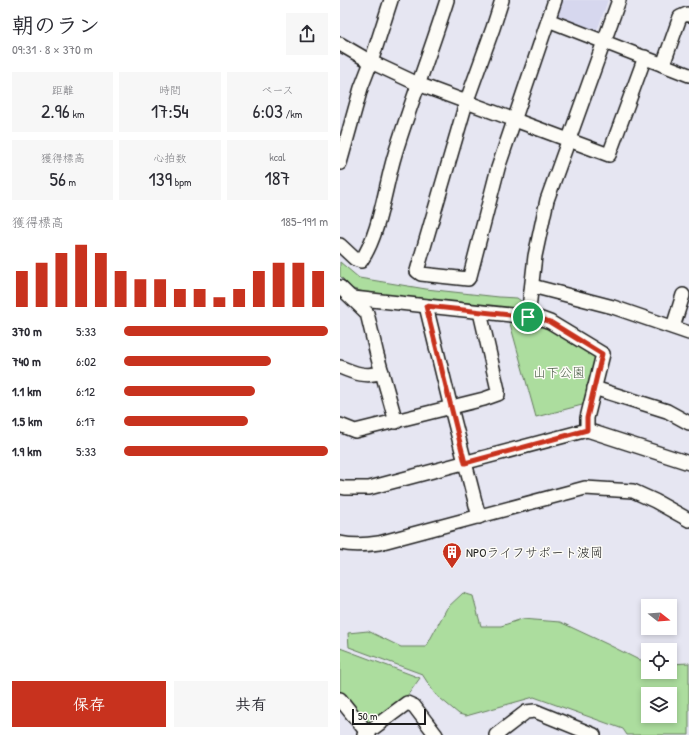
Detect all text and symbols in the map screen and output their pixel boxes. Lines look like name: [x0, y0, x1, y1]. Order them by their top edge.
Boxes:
text: 朝のラン: [12, 10, 100, 40]
button: share: [286, 13, 328, 55]
text: 09:31 · 8 × 370 m: [12, 40, 93, 58]
text: 距離: [52, 83, 74, 97]
text: 時間: [159, 83, 181, 97]
text: ペース: [261, 83, 294, 97]
text: 2.96: [41, 97, 70, 124]
text: 17:54: [151, 97, 189, 124]
text: 6:03: [252, 97, 283, 124]
text: km: [70, 107, 84, 121]
text: /km: [283, 107, 302, 121]
text: kcal: [269, 150, 285, 164]
text: 獲得標高: [41, 151, 85, 165]
text: 心拍数: [153, 151, 186, 165]
text: 187: [264, 164, 290, 191]
text: 56: [49, 165, 66, 192]
text: 139: [149, 165, 172, 192]
text: m: [66, 175, 76, 189]
text: bpm: [172, 175, 191, 189]
text: 185–191 m: [281, 212, 328, 230]
text: 獲得標高: [12, 213, 64, 231]
pin: [511, 300, 545, 334]
icon: arrive: [517, 306, 539, 328]
text: 370 m: [12, 322, 42, 340]
text: 5:33: [76, 322, 96, 340]
text: 740 m: [12, 352, 41, 370]
text: 6:02: [76, 352, 96, 370]
park label: 山下公園: [533, 363, 585, 381]
text: 1.1 km: [12, 382, 41, 400]
text: 6:12: [76, 382, 95, 400]
text: 1.5 km: [12, 412, 42, 430]
text: 6:17: [76, 412, 95, 430]
text: 1.9 km: [12, 442, 42, 460]
text: 5:33: [76, 442, 96, 460]
building icon: NPOライフサポート波岡: [441, 541, 463, 569]
place label: NPOライフサポート波岡: [466, 543, 603, 561]
north arrow: [641, 599, 677, 635]
map controls: [641, 599, 677, 723]
button: locate: [641, 643, 677, 679]
button: 保存: [12, 681, 166, 727]
button: 共有: [174, 681, 328, 727]
button: layers: [641, 687, 677, 723]
scale bar: [352, 707, 426, 726]
text: 50 m: [358, 709, 378, 723]

